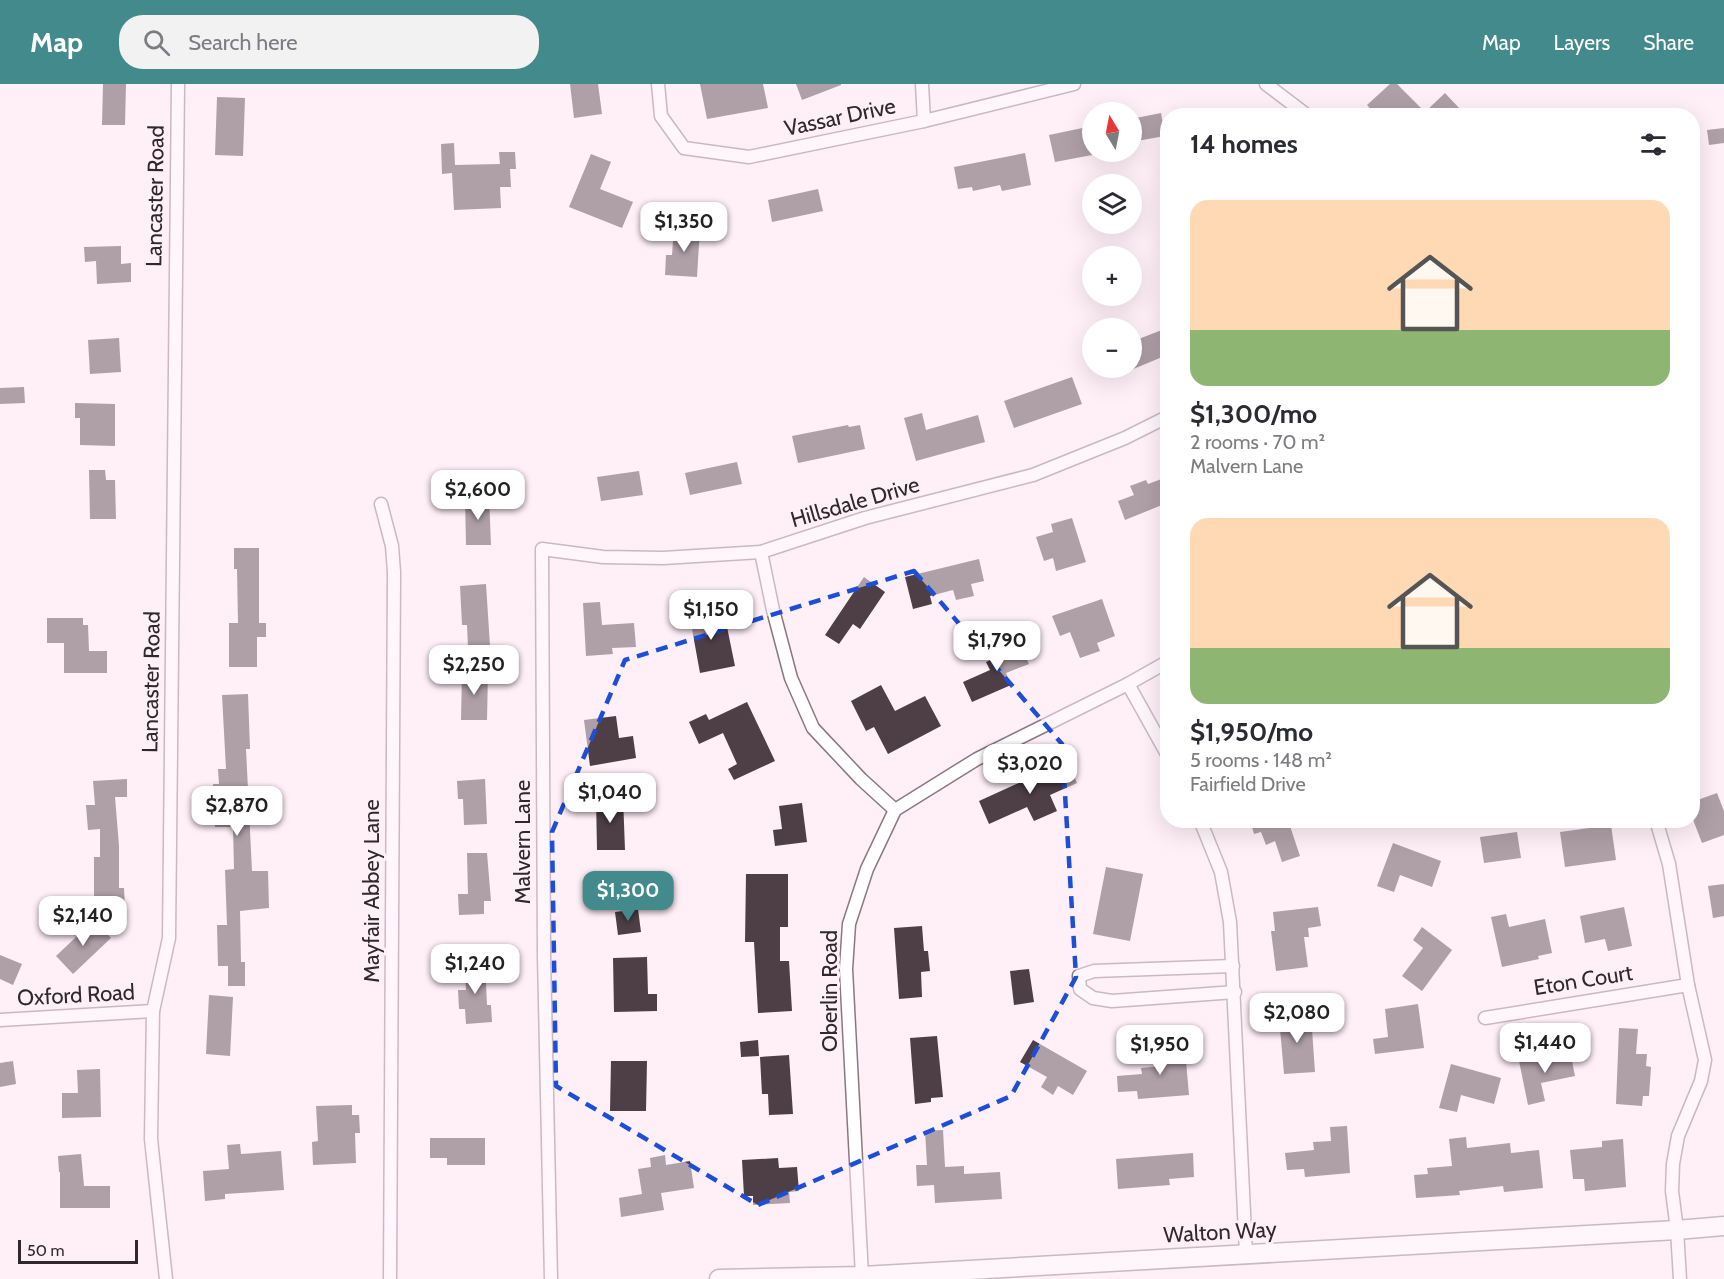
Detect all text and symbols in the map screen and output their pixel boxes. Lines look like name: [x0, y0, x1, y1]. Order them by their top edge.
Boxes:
search box: [119, 15, 539, 69]
text: Map: [30, 25, 83, 59]
icon: search: [140, 26, 173, 59]
text: Search here: [188, 29, 297, 56]
text: Map: [1482, 30, 1521, 55]
text: Layers: [1554, 30, 1610, 55]
text: Share: [1643, 30, 1694, 55]
street label: Vassar Drive: [782, 92, 898, 142]
north arrow: [1082, 102, 1142, 162]
map controls: [1082, 102, 1142, 378]
street label: Lancaster Road: [140, 125, 170, 267]
text: 14 homes: [1190, 128, 1298, 160]
icon: filters: [1637, 128, 1670, 161]
button: layers: [1082, 174, 1142, 234]
pin: $1,350: [635, 202, 733, 253]
text: $1,350: [654, 209, 714, 233]
icon: home: [1376, 239, 1484, 347]
button: +: [1082, 246, 1142, 306]
button: −: [1082, 318, 1142, 378]
text: $1,300/mo: [1190, 398, 1317, 430]
text: 2 rooms · 70 m²: [1190, 430, 1325, 454]
text: Malvern Lane: [1190, 454, 1303, 478]
pin: $2,600: [429, 470, 527, 521]
street label: Hillsdale Drive: [787, 471, 923, 533]
text: $2,600: [445, 477, 511, 501]
icon: home: [1376, 557, 1484, 665]
pin: $1,150: [662, 590, 760, 641]
text: $1,150: [683, 597, 739, 621]
street label: Lancaster Road: [136, 611, 166, 753]
pin: $1,790: [948, 621, 1046, 672]
text: $1,790: [967, 628, 1027, 652]
pin: $2,250: [425, 645, 523, 696]
text: $2,250: [443, 652, 505, 676]
text: $1,950/mo: [1190, 716, 1313, 748]
pin: $3,020: [981, 744, 1079, 795]
text: 5 rooms · 148 m²: [1190, 748, 1332, 772]
text: $3,020: [997, 751, 1063, 775]
text: Fairfield Drive: [1190, 772, 1306, 796]
pin: $1,040: [561, 773, 659, 824]
street label: Malvern Lane: [509, 780, 536, 904]
text: $1,040: [578, 780, 642, 804]
pin: $2,870: [188, 786, 286, 837]
text: $2,870: [205, 793, 269, 817]
street label: Mayfair Abbey Lane: [358, 799, 385, 983]
pin: $1,300: [579, 871, 677, 922]
text: $1,300: [597, 878, 659, 902]
pin: $2,140: [34, 896, 132, 947]
text: $2,140: [53, 903, 113, 927]
street label: Oberlin Road: [816, 930, 843, 1052]
pin: $1,240: [426, 944, 524, 995]
text: $1,240: [445, 951, 505, 975]
street label: Eton Court: [1532, 959, 1635, 1001]
street label: Oxford Road: [16, 978, 136, 1012]
pin: $2,080: [1248, 993, 1346, 1044]
text: $2,080: [1264, 1000, 1330, 1024]
pin: $1,440: [1496, 1023, 1594, 1074]
pin: $1,950: [1111, 1025, 1209, 1076]
text: $1,440: [1514, 1030, 1576, 1054]
text: $1,950: [1130, 1032, 1190, 1056]
street label: Walton Way: [1163, 1216, 1277, 1248]
scale bar: [18, 1237, 138, 1264]
text: 50 m: [27, 1241, 64, 1260]

